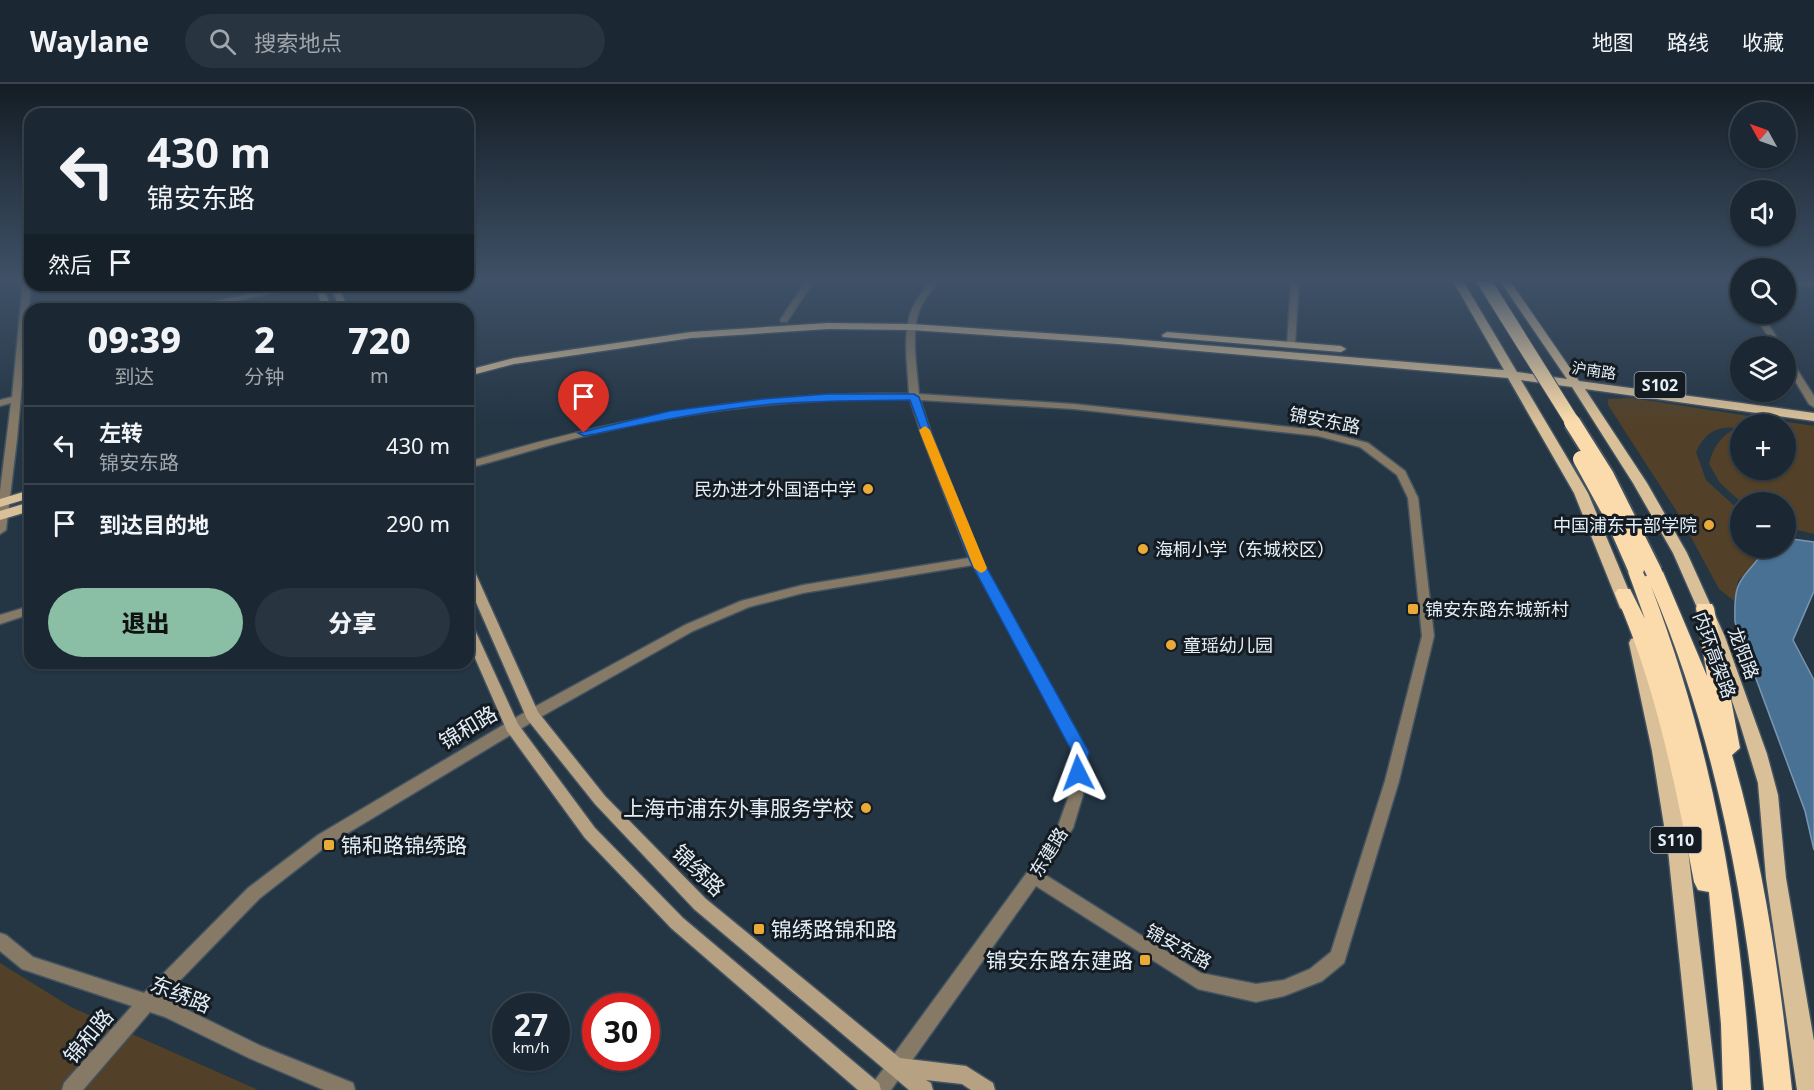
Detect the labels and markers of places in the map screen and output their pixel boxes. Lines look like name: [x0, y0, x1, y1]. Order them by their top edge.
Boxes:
pin: [558, 371, 609, 433]
place label: 民办进才外国语中学: [694, 477, 856, 501]
marker: 民办进才外国语中学: [861, 482, 875, 496]
place label: 中国浦东干部学院: [1553, 513, 1697, 537]
marker: 中国浦东干部学院: [1702, 518, 1716, 532]
place label: 海桐小学（东城校区）: [1155, 537, 1335, 561]
marker: 海桐小学（东城校区）: [1136, 542, 1150, 556]
place label: 锦安东路东城新村: [1425, 597, 1569, 621]
marker: 锦安东路东城新村: [1406, 602, 1420, 616]
place label: 童瑶幼儿园: [1183, 633, 1273, 657]
marker: 童瑶幼儿园: [1164, 638, 1178, 652]
place label: 上海市浦东外事服务学校: [623, 794, 854, 822]
marker: 上海市浦东外事服务学校: [859, 801, 873, 815]
place label: 锦和路锦绣路: [341, 831, 467, 859]
marker: 锦和路锦绣路: [322, 838, 336, 852]
place label: 锦绣路锦和路: [771, 915, 897, 943]
marker: 锦绣路锦和路: [752, 922, 766, 936]
place label: 锦安东路东建路: [986, 946, 1133, 974]
marker: 锦安东路东建路: [1138, 953, 1152, 967]

